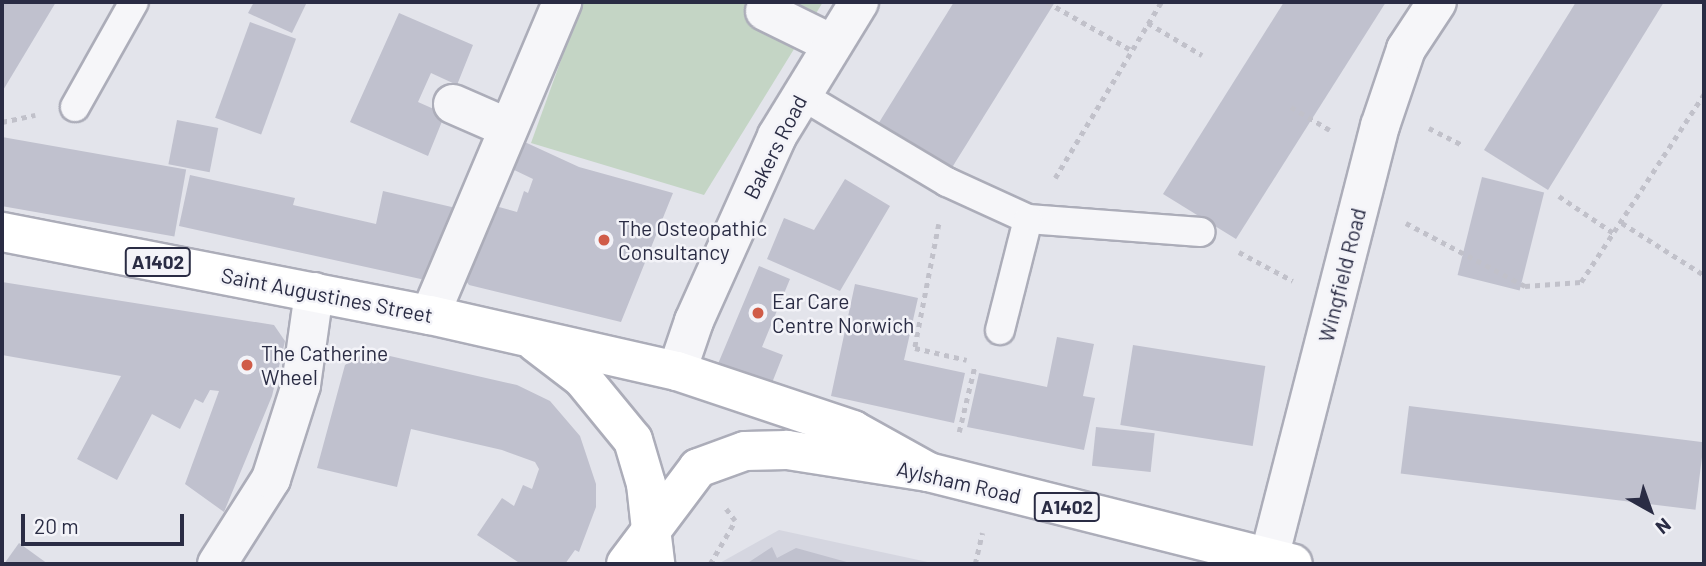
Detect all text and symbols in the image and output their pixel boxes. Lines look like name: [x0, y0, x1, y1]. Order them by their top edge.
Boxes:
street label: Bakers Road: [738, 91, 812, 203]
street label: Wingfield Road: [1313, 205, 1371, 345]
place label: The Osteopathic Consultancy: [618, 215, 767, 265]
marker: The Osteopathic Consultancy: [596, 232, 612, 248]
road number: A1402: [125, 246, 191, 278]
street label: Saint Augustines Street: [219, 262, 435, 328]
place label: Ear Care Centre Norwich: [772, 288, 914, 338]
marker: Ear Care Centre Norwich: [750, 305, 766, 321]
place label: The Catherine Wheel: [261, 340, 388, 390]
marker: The Catherine Wheel: [239, 357, 255, 373]
street label: Aylsham Road: [894, 455, 1024, 509]
north arrow: [1615, 475, 1685, 545]
road number: A1402: [1034, 492, 1100, 522]
scale bar: [24, 500, 187, 544]
text: 20 m: [34, 513, 79, 538]
text: N: [1652, 514, 1676, 539]

